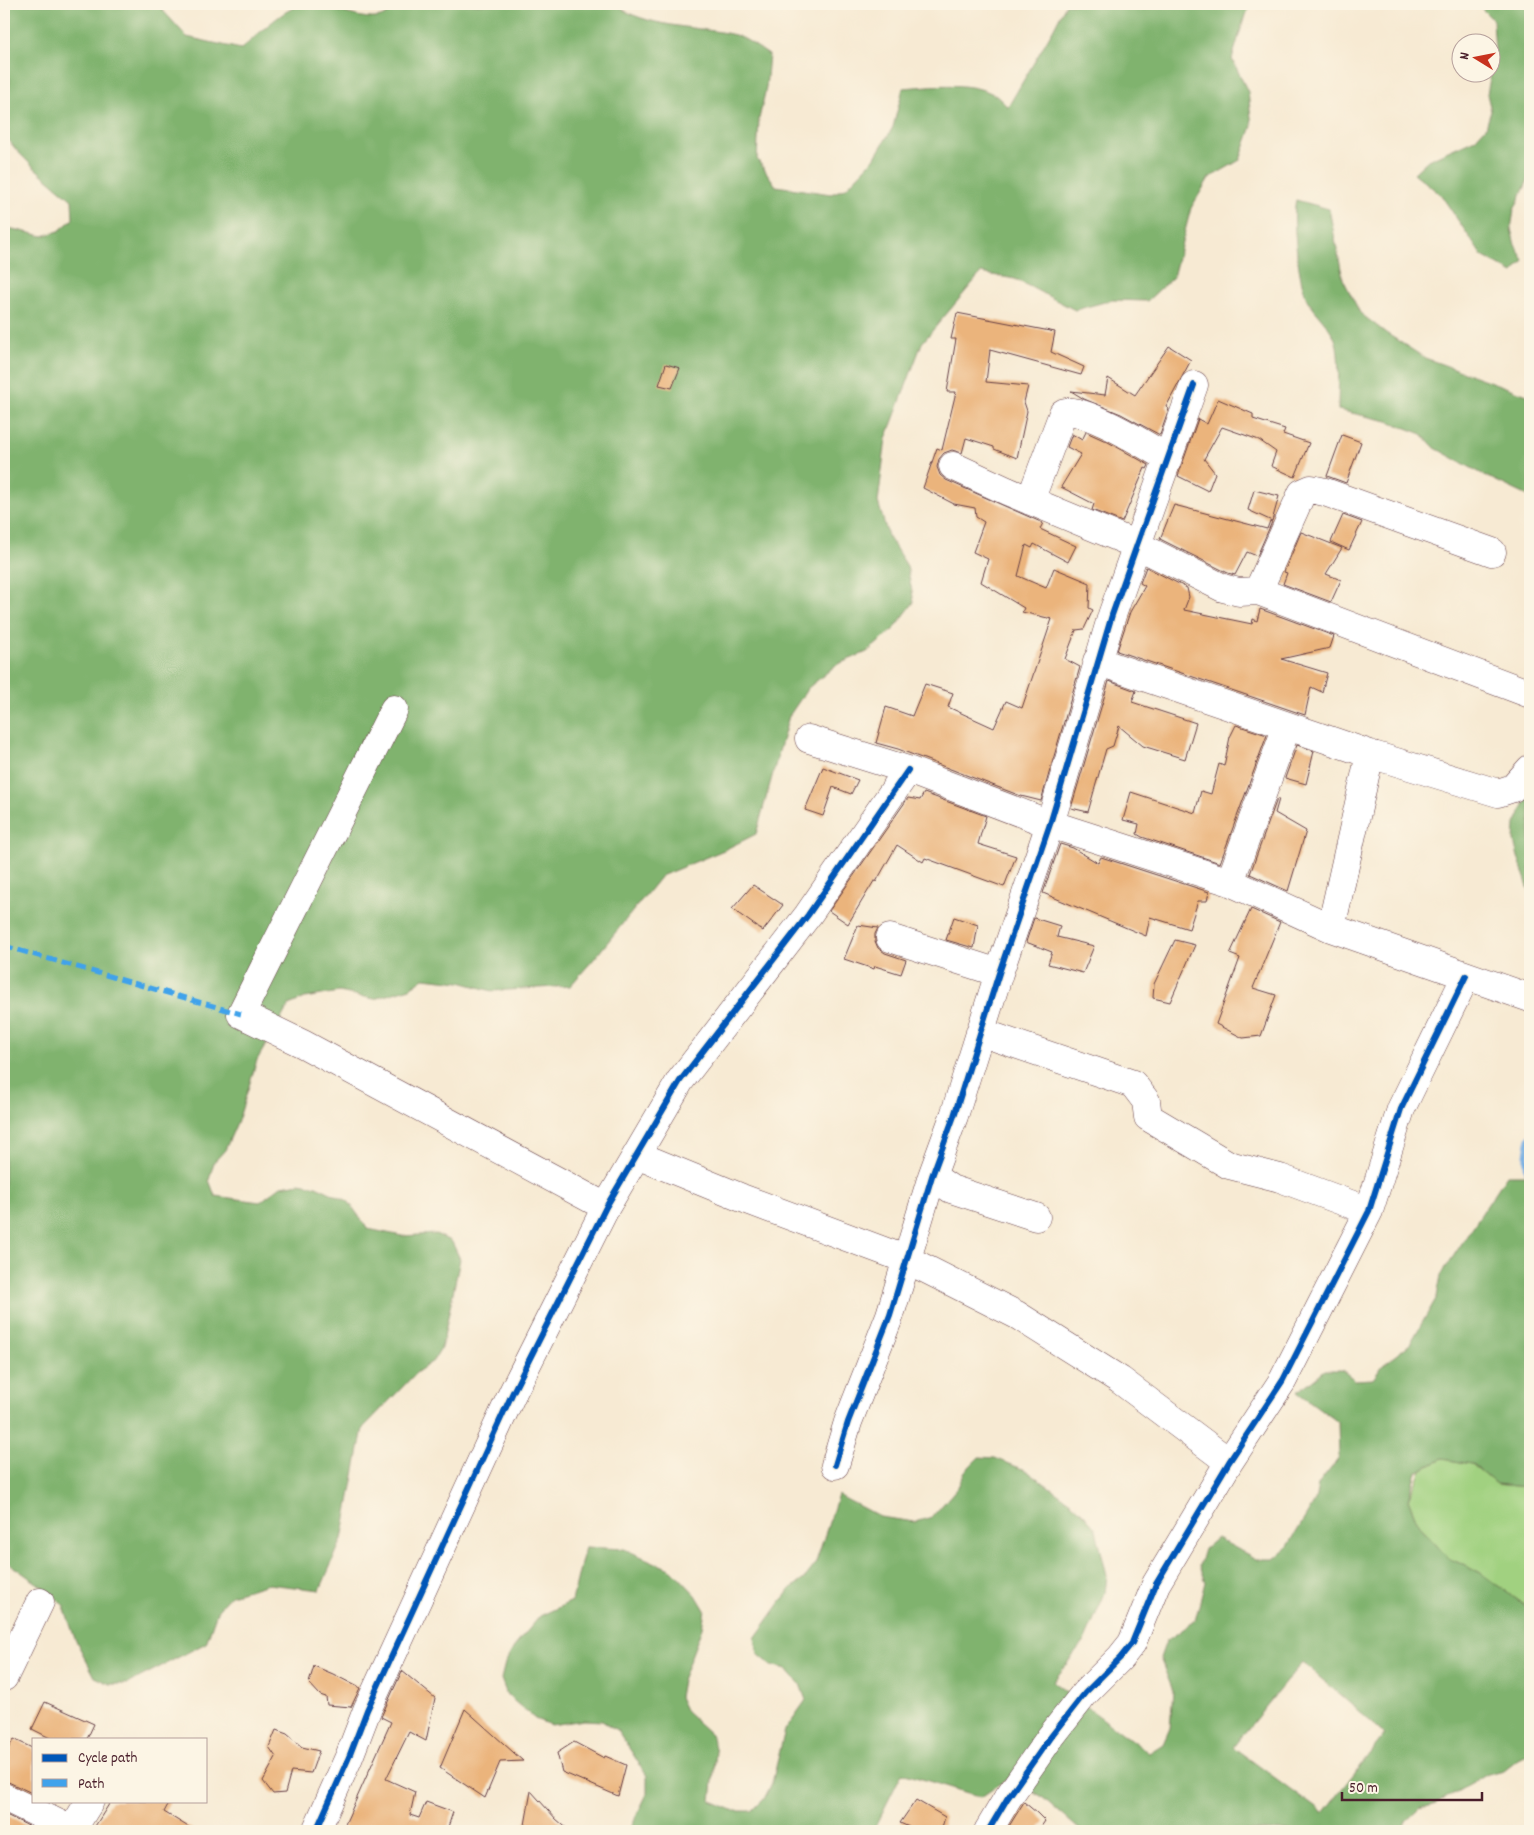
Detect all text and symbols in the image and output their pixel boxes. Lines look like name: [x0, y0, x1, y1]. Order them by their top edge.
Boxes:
north arrow: [1452, 32, 1502, 82]
text: N: [1455, 51, 1476, 61]
legend: [32, 1738, 208, 1802]
text: Cycle path: [78, 1748, 138, 1770]
scale bar: [1342, 1770, 1482, 1802]
text: Path: [78, 1774, 104, 1796]
text: 50 m: [1349, 1778, 1378, 1800]

